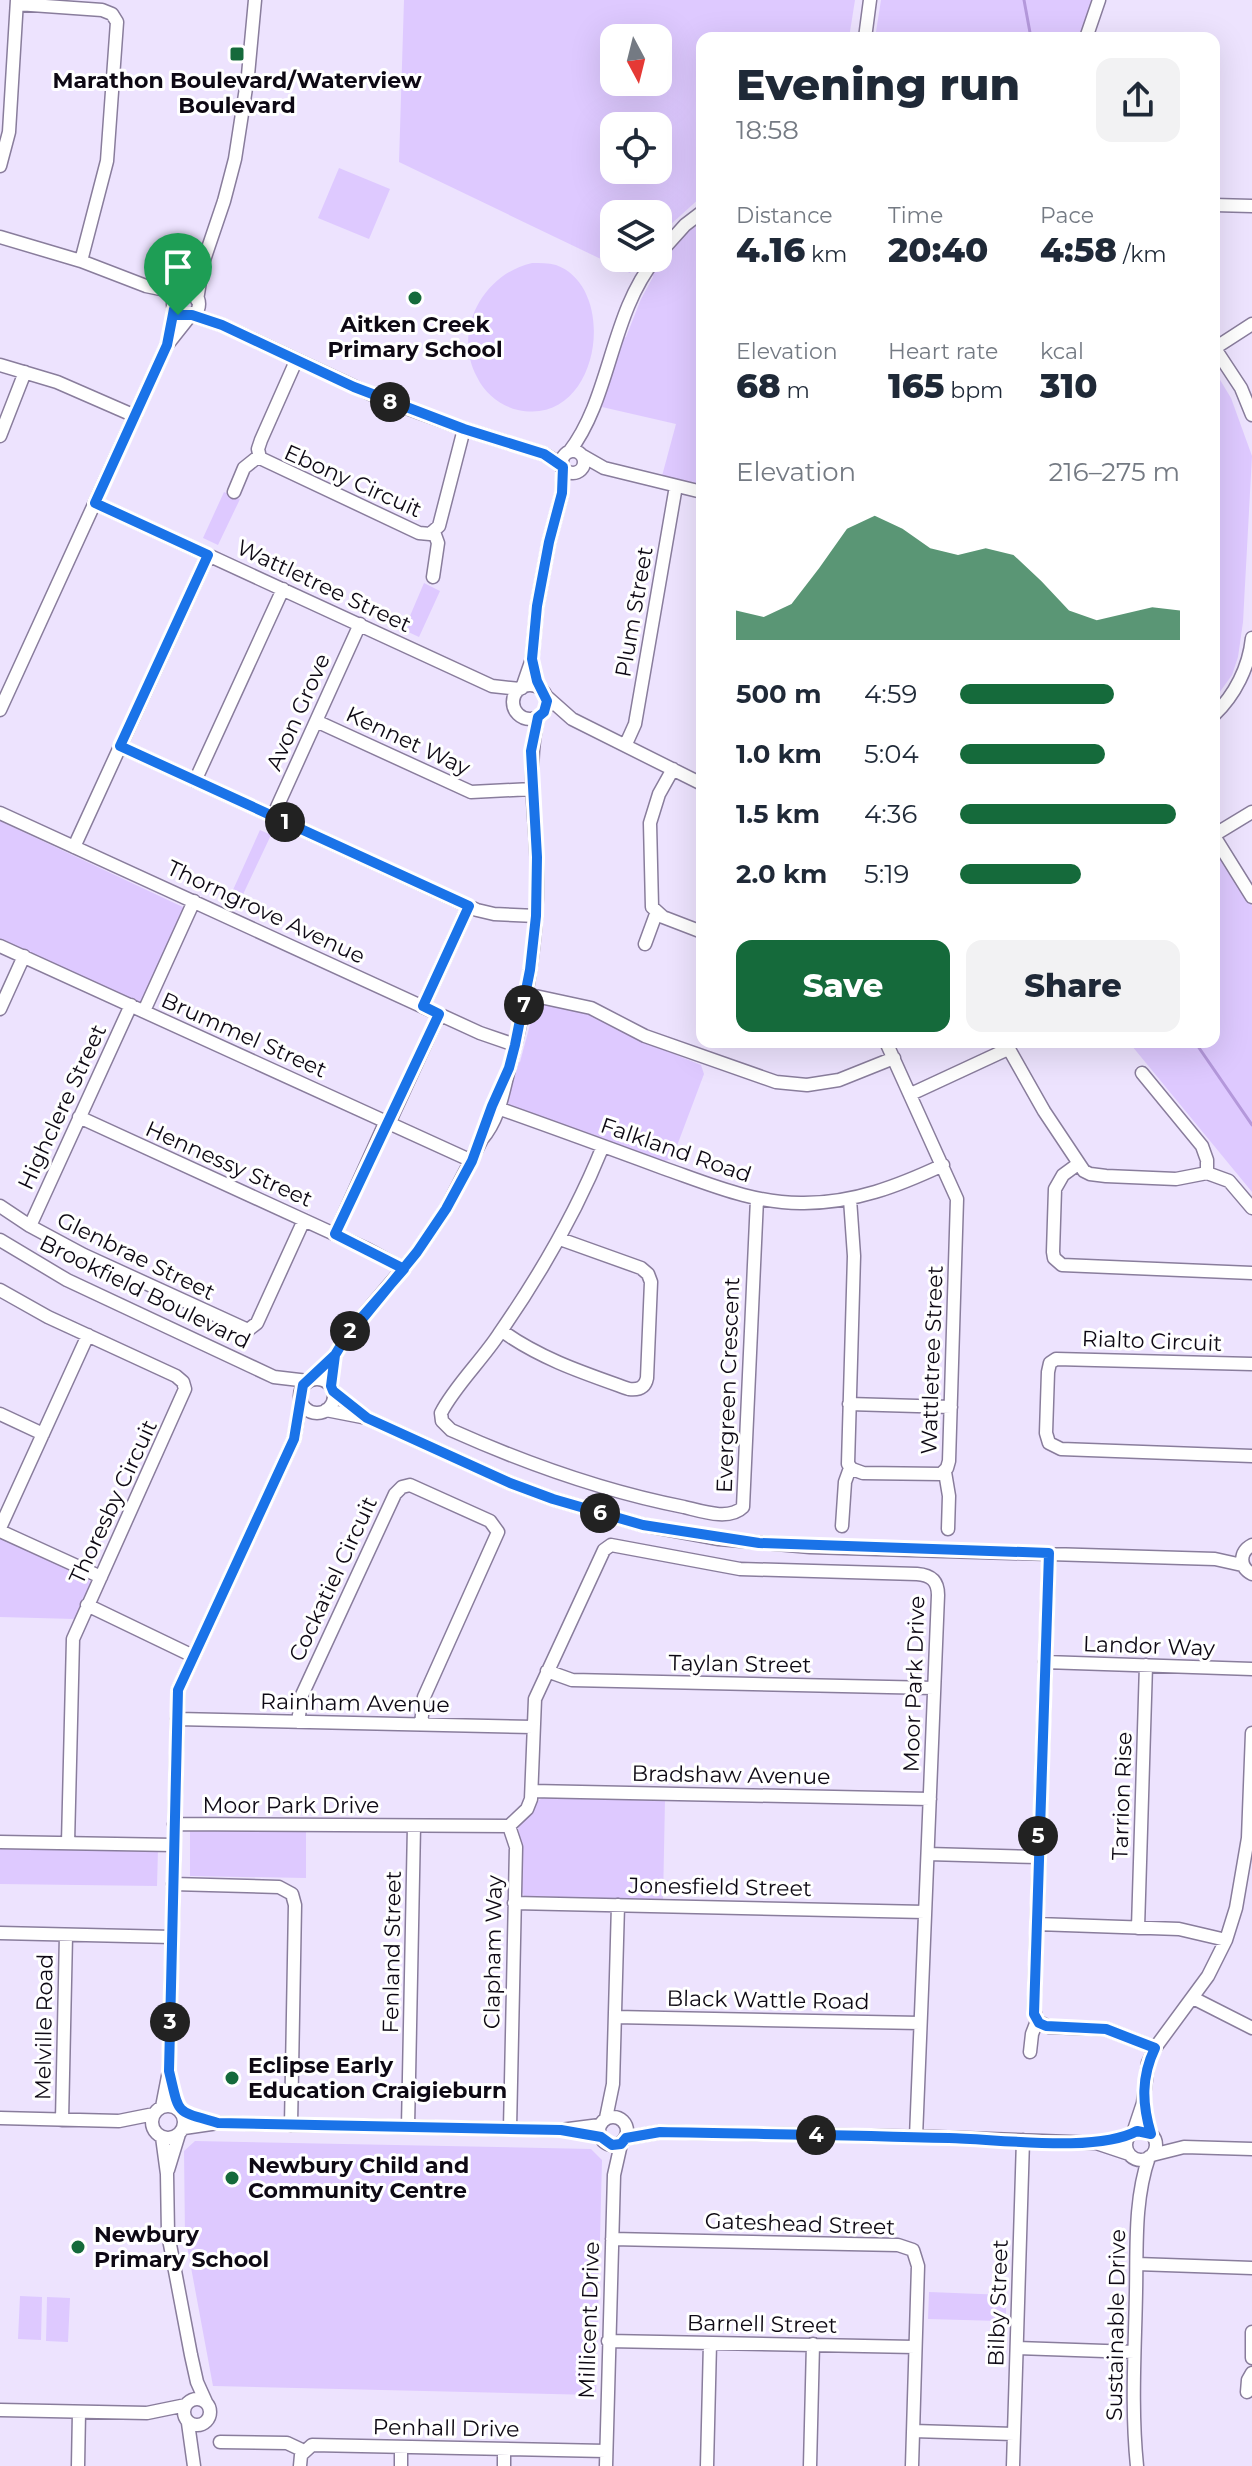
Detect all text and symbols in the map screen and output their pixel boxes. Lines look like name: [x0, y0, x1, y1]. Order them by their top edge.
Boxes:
north arrow: [600, 24, 672, 96]
map controls: [600, 24, 672, 272]
marker: Marathon Boulevard/Waterview Boulevard: [228, 45, 246, 63]
text: Evening run: [736, 57, 1020, 111]
button: share: [1096, 58, 1180, 142]
place label: Marathon Boulevard/Waterview Boulevard: [52, 67, 422, 119]
button: locate: [600, 112, 672, 184]
text: 18:58: [736, 114, 799, 146]
button: layers: [600, 200, 672, 272]
text: Distance: [736, 202, 833, 229]
text: Time: [888, 202, 943, 229]
text: Pace: [1040, 202, 1094, 229]
text: 4.16: [736, 229, 805, 271]
text: 20:40: [888, 229, 988, 271]
text: 4:58: [1040, 229, 1117, 271]
pin: [144, 233, 212, 315]
text: km: [805, 241, 847, 268]
text: /km: [1117, 241, 1167, 268]
icon: arrive: [156, 245, 200, 289]
marker: Aitken Creek Primary School: [406, 289, 424, 307]
place label: Aitken Creek Primary School: [327, 311, 503, 363]
text: Elevation: [736, 338, 838, 365]
text: Heart rate: [888, 338, 998, 365]
text: kcal: [1040, 338, 1084, 365]
text: 68: [736, 365, 781, 407]
text: 165: [888, 365, 944, 407]
text: 310: [1040, 365, 1098, 407]
text: m: [781, 377, 810, 404]
text: bpm: [944, 377, 1003, 404]
pin: 8: [370, 382, 410, 422]
text: 8: [383, 388, 397, 415]
street label: Ebony Circuit: [280, 439, 426, 523]
text: Elevation: [736, 456, 856, 488]
text: 216–275 m: [1049, 456, 1180, 488]
street label: Wattletree Street: [233, 534, 416, 638]
street label: Plum Street: [609, 545, 659, 679]
street label: Avon Grove: [260, 649, 336, 775]
text: 500 m: [736, 678, 821, 710]
text: 4:59: [864, 678, 917, 710]
street label: Kennet Way: [342, 700, 474, 782]
text: 1.0 km: [736, 738, 822, 770]
text: 5:04: [864, 738, 919, 770]
text: 1.5 km: [736, 798, 820, 830]
text: 4:36: [864, 798, 917, 830]
pin: 1: [265, 802, 305, 842]
text: 1: [281, 808, 289, 835]
street label: Thorngrove Avenue: [163, 854, 369, 970]
text: 2.0 km: [736, 858, 827, 890]
text: 5:19: [864, 858, 909, 890]
button: Save: [736, 940, 950, 1032]
button: Share: [966, 940, 1180, 1032]
pin: 7: [504, 985, 544, 1025]
street label: Brummel Street: [157, 986, 331, 1084]
text: 7: [517, 991, 531, 1018]
street label: Highclere Street: [12, 1020, 112, 1194]
street label: Falkland Road: [597, 1112, 755, 1188]
street label: Hennessy Street: [141, 1115, 317, 1213]
street label: Glenbrae Street: [53, 1206, 219, 1306]
street label: Brookfield Boulevard: [35, 1229, 255, 1355]
street label: Wattletree Street: [915, 1265, 949, 1455]
street label: Evergreen Crescent: [711, 1276, 745, 1493]
pin: 2: [330, 1311, 370, 1351]
text: 2: [344, 1317, 356, 1344]
street label: Rialto Circuit: [1081, 1325, 1223, 1357]
street label: Thoresby Circuit: [63, 1416, 163, 1588]
street label: Cockatiel Circuit: [283, 1492, 383, 1666]
pin: 6: [580, 1493, 620, 1533]
text: 6: [593, 1499, 607, 1526]
street label: Moor Park Drive: [897, 1595, 931, 1773]
street label: Landor Way: [1083, 1630, 1215, 1662]
street label: Taylan Street: [669, 1649, 812, 1679]
street label: Rainham Avenue: [260, 1688, 450, 1718]
street label: Tarrion Rise: [1106, 1731, 1138, 1861]
street label: Bradshaw Avenue: [631, 1760, 831, 1790]
street label: Moor Park Drive: [203, 1792, 379, 1819]
pin: 5: [1018, 1816, 1058, 1856]
text: 5: [1031, 1822, 1045, 1849]
street label: Fenland Street: [377, 1870, 407, 2034]
street label: Jonesfield Street: [627, 1872, 812, 1902]
street label: Clapham Way: [478, 1875, 508, 2029]
street label: Melville Road: [29, 1954, 59, 2100]
street label: Black Wattle Road: [666, 1985, 870, 2015]
pin: 3: [150, 2002, 190, 2042]
text: 3: [163, 2008, 177, 2035]
place label: Eclipse Early Education Craigieburn: [248, 2052, 507, 2104]
marker: Eclipse Early Education Craigieburn: [223, 2069, 241, 2087]
pin: 4: [796, 2115, 836, 2155]
text: 4: [808, 2121, 824, 2148]
place label: Newbury Child and Community Centre: [248, 2152, 469, 2204]
marker: Newbury Child and Community Centre: [223, 2169, 241, 2187]
street label: Gateshead Street: [704, 2207, 896, 2241]
place label: Newbury Primary School: [94, 2221, 269, 2273]
street label: Sustainable Drive: [1101, 2229, 1131, 2421]
marker: Newbury Primary School: [69, 2238, 87, 2256]
street label: Bilby Street: [982, 2239, 1014, 2367]
street label: Millicent Drive: [573, 2241, 605, 2399]
street label: Barnell Street: [687, 2309, 838, 2339]
street label: Penhall Drive: [372, 2413, 520, 2443]

